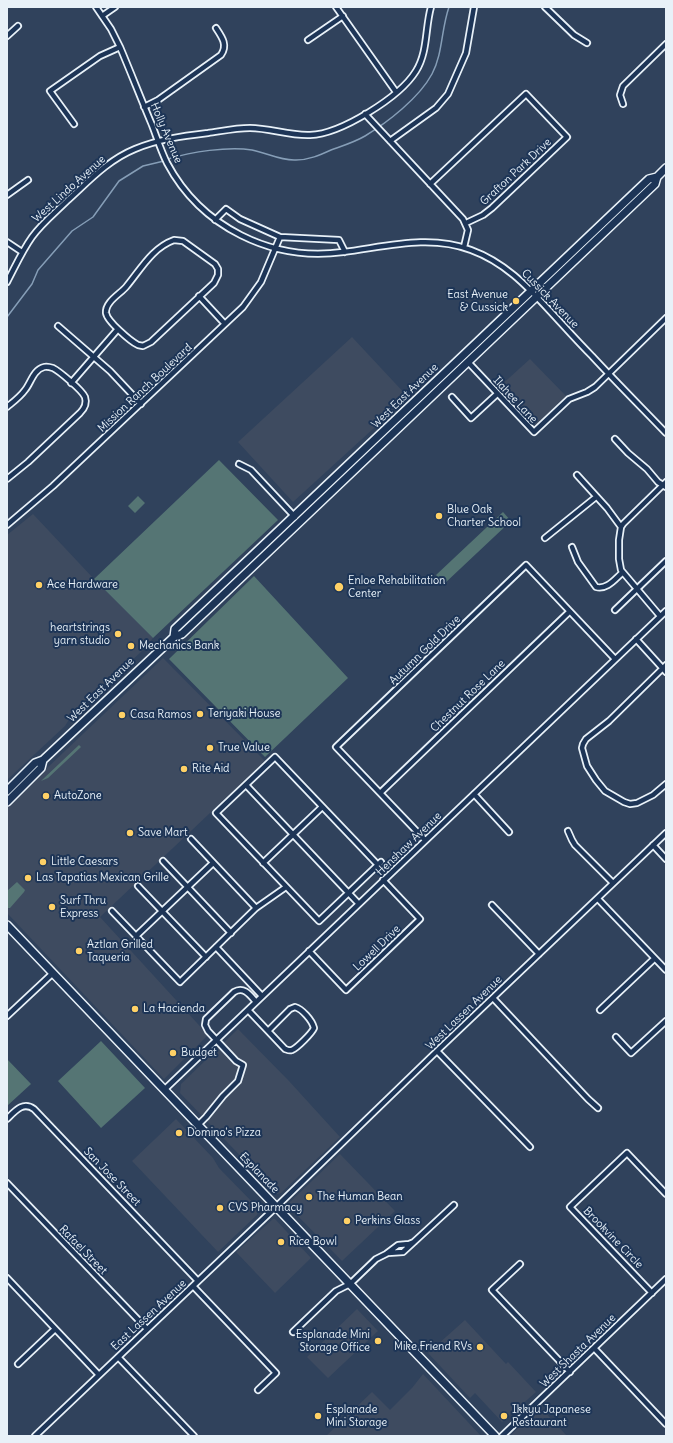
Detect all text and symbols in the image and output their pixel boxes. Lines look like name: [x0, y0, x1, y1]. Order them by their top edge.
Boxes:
street label: Holly Avenue: [147, 101, 185, 165]
street label: Grafton Park Drive: [478, 136, 554, 208]
street label: West Lindo Avenue: [30, 153, 108, 225]
street label: Cussick Avenue: [519, 267, 581, 331]
place label: East Avenue & Cussick: [447, 288, 508, 314]
marker: East Avenue & Cussick: [511, 296, 521, 306]
street label: Mission Ranch Boulevard: [95, 341, 195, 435]
street label: West East Avenue: [369, 361, 441, 431]
street label: Ilahee Lane: [490, 374, 540, 426]
place label: Blue Oak Charter School: [447, 503, 521, 529]
marker: Blue Oak Charter School: [434, 511, 444, 521]
place label: Enloe Rehabilitation Center: [348, 574, 445, 600]
place label: Ace Hardware: [47, 578, 118, 592]
marker: Ace Hardware: [34, 580, 44, 590]
marker: Enloe Rehabilitation Center: [333, 581, 345, 593]
street label: Autumn Gold Drive: [387, 613, 463, 687]
place label: heartstrings yarn studio: [50, 621, 110, 647]
marker: heartstrings yarn studio: [113, 629, 123, 639]
place label: Mechanics Bank: [139, 639, 219, 653]
marker: Mechanics Bank: [126, 641, 136, 651]
street label: West East Avenue: [65, 655, 137, 725]
street label: Chestnut Rose Lane: [428, 657, 508, 735]
place label: Teriyaki House: [208, 707, 281, 721]
place label: Casa Ramos: [130, 708, 191, 722]
marker: Teriyaki House: [195, 709, 205, 719]
marker: Casa Ramos: [117, 710, 127, 720]
place label: True Value: [218, 741, 270, 755]
marker: True Value: [205, 743, 215, 753]
place label: Rite Aid: [192, 762, 230, 776]
marker: Rite Aid: [179, 764, 189, 774]
place label: AutoZone: [54, 789, 102, 803]
marker: AutoZone: [41, 791, 51, 801]
street label: Henshaw Avenue: [374, 809, 444, 879]
place label: Save Mart: [138, 826, 188, 840]
marker: Save Mart: [125, 828, 135, 838]
place label: Little Caesars: [51, 855, 118, 869]
marker: Little Caesars: [38, 857, 48, 867]
place label: Las Tapatias Mexican Grille: [36, 871, 169, 885]
marker: Las Tapatias Mexican Grille: [23, 873, 33, 883]
place label: Surf Thru Express: [60, 894, 106, 920]
marker: Surf Thru Express: [47, 902, 57, 912]
street label: Lowell Drive: [351, 922, 403, 974]
place label: Aztlan Grilled Taqueria: [87, 938, 153, 964]
marker: Aztlan Grilled Taqueria: [74, 946, 84, 956]
street label: West Lassen Avenue: [423, 973, 505, 1053]
place label: La Hacienda: [143, 1002, 205, 1016]
marker: La Hacienda: [130, 1004, 140, 1014]
place label: Budget: [181, 1046, 217, 1060]
marker: Budget: [168, 1048, 178, 1058]
place label: Domino's Pizza: [187, 1126, 261, 1140]
marker: Domino's Pizza: [174, 1128, 184, 1138]
street label: San Jose Street: [81, 1145, 143, 1209]
street label: Esplanade: [236, 1150, 282, 1196]
place label: The Human Bean: [317, 1190, 403, 1204]
marker: The Human Bean: [304, 1192, 314, 1202]
place label: CVS Pharmacy: [228, 1201, 302, 1215]
marker: CVS Pharmacy: [215, 1203, 225, 1213]
street label: Brookvine Circle: [580, 1205, 646, 1271]
place label: Perkins Glass: [355, 1214, 420, 1228]
marker: Perkins Glass: [342, 1216, 352, 1226]
street label: Rafael Street: [56, 1223, 110, 1277]
place label: Rice Bowl: [289, 1235, 337, 1249]
marker: Rice Bowl: [276, 1237, 286, 1247]
street label: East Lassen Avenue: [109, 1277, 189, 1353]
street label: West Shasta Avenue: [537, 1311, 619, 1391]
place label: Esplanade Mini Storage Office: [296, 1328, 370, 1354]
marker: Esplanade Mini Storage Office: [373, 1336, 383, 1346]
place label: Mike Friend RVs: [394, 1340, 472, 1354]
marker: Mike Friend RVs: [475, 1342, 485, 1352]
place label: Esplanade Mini Storage: [326, 1403, 387, 1429]
place label: Ikkyu Japanese Restaurant: [512, 1403, 591, 1429]
marker: Esplanade Mini Storage: [313, 1411, 323, 1421]
marker: Ikkyu Japanese Restaurant: [499, 1411, 509, 1421]

